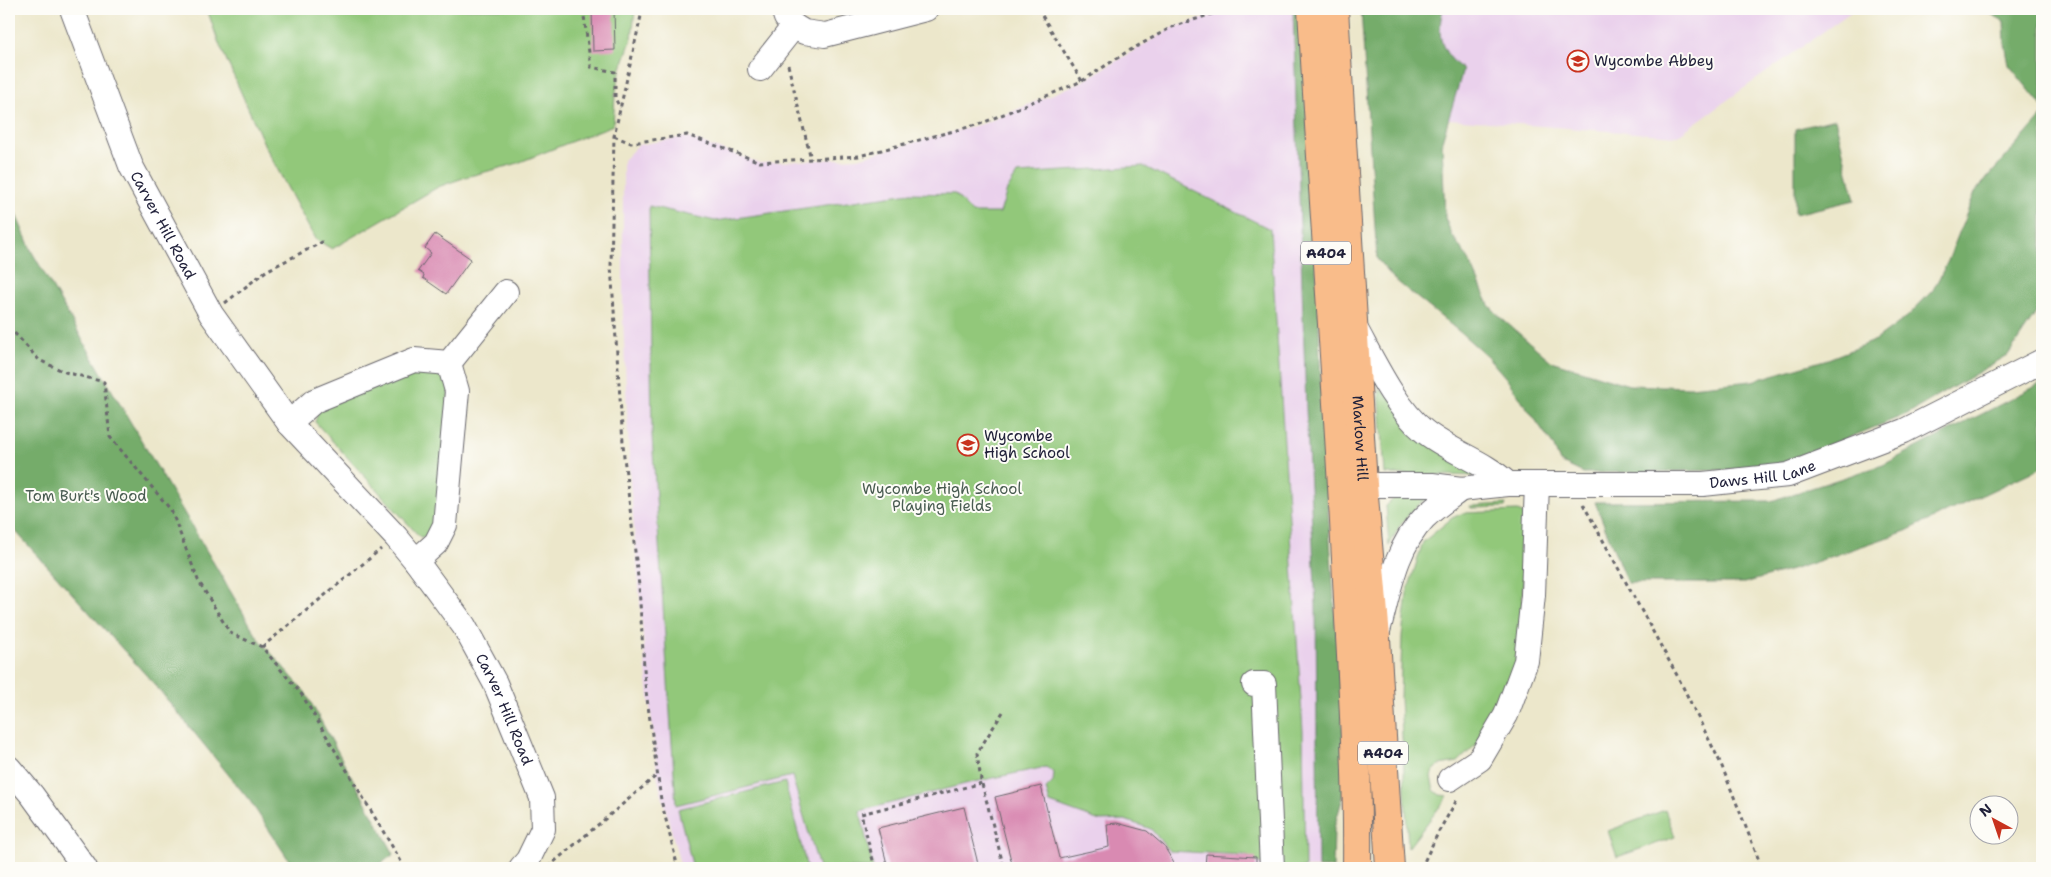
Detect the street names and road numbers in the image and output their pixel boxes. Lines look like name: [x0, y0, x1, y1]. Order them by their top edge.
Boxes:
street label: Carver Hill Road: [126, 168, 201, 283]
road number: A404: [1301, 242, 1351, 264]
street label: Marlow Hill: [1348, 395, 1373, 482]
street label: Daws Hill Lane: [1708, 455, 1819, 493]
street label: Carver Hill Road: [471, 650, 538, 769]
road number: A404: [1358, 741, 1408, 764]

